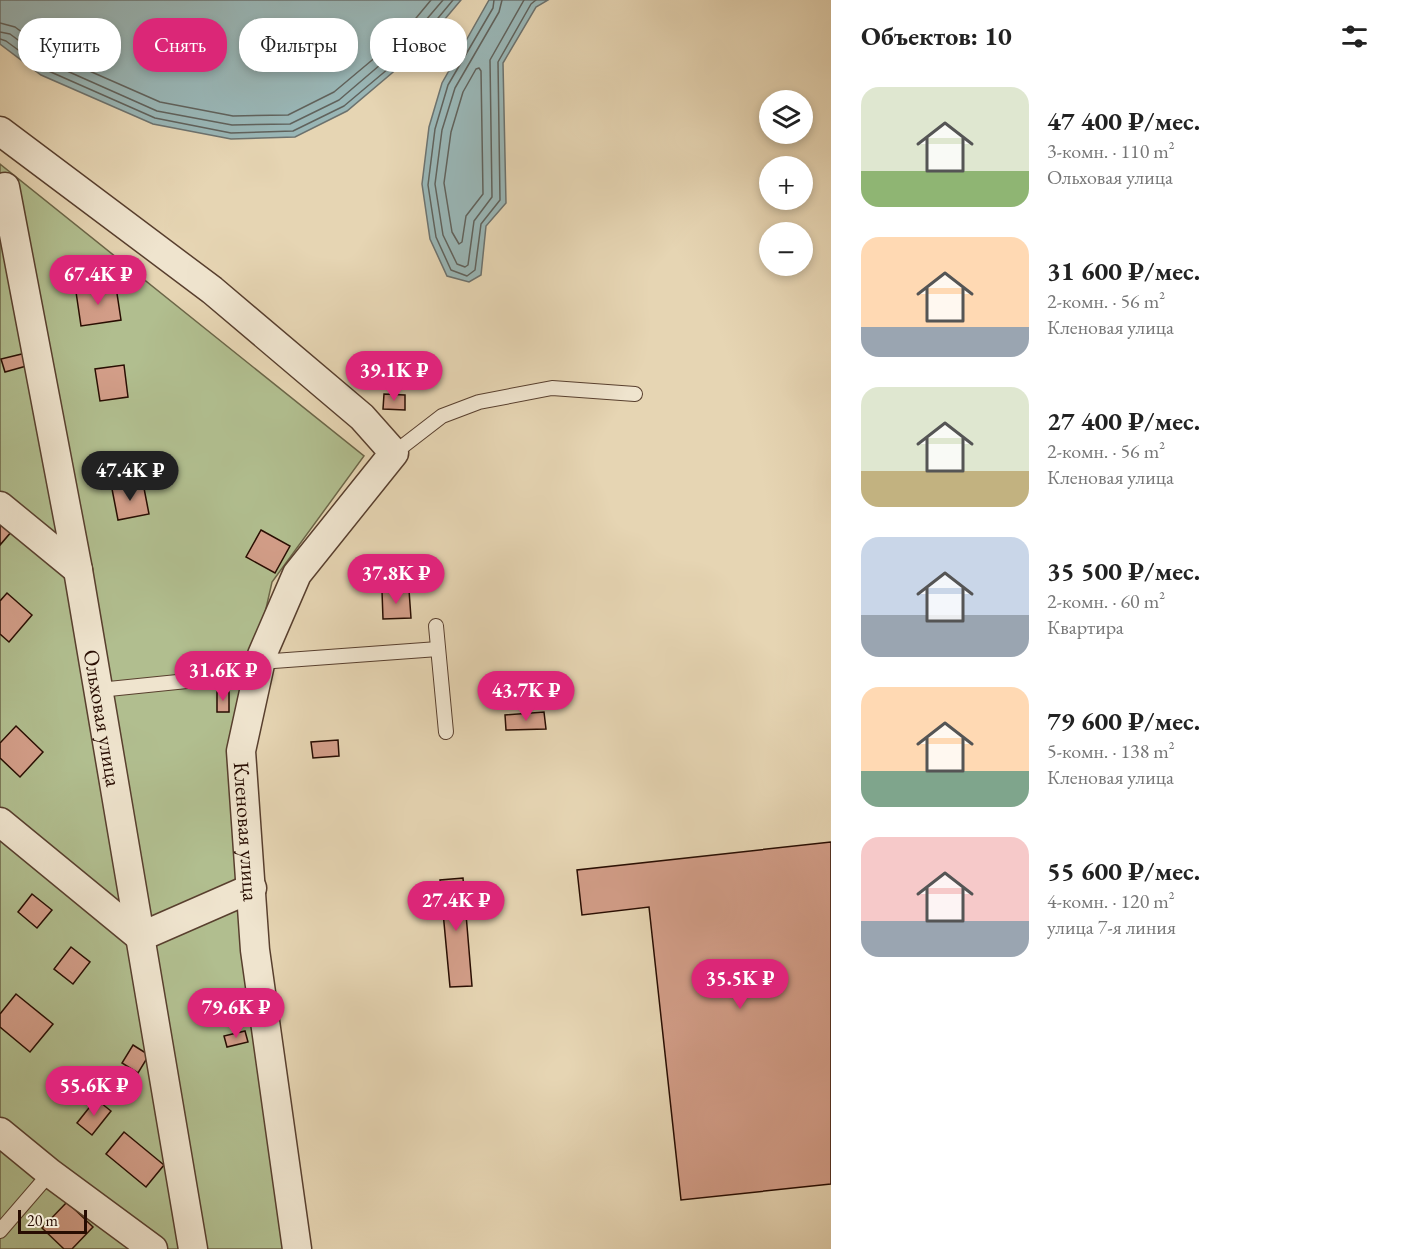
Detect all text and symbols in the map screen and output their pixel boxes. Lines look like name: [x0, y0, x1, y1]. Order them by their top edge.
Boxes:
chip: Купить: [18, 18, 121, 72]
chip: Снять: [133, 18, 227, 72]
chip: Фильтры: [239, 18, 358, 72]
chip: Новое: [370, 18, 467, 72]
text: Объектов: 10: [861, 19, 1012, 53]
icon: filters: [1338, 20, 1371, 53]
map controls: [759, 90, 813, 276]
button: layers: [759, 90, 813, 144]
text: 47 400 ₽/мес.: [1047, 104, 1200, 138]
icon: home: [909, 111, 981, 183]
text: 3-комн. · 110 m²: [1047, 138, 1175, 164]
button: +: [759, 156, 813, 210]
text: Ольховая улица: [1047, 164, 1173, 190]
button: −: [759, 222, 813, 276]
text: 31 600 ₽/мес.: [1047, 254, 1200, 288]
pin: 67.4K ₽: [43, 255, 153, 306]
text: 67.4K ₽: [64, 261, 132, 287]
icon: home: [909, 261, 981, 333]
text: 2-комн. · 56 m²: [1047, 288, 1165, 314]
text: Кленовая улица: [1047, 314, 1174, 340]
pin: 39.1K ₽: [339, 351, 449, 402]
text: 39.1K ₽: [360, 357, 428, 383]
text: 27 400 ₽/мес.: [1047, 404, 1200, 438]
icon: home: [909, 411, 981, 483]
text: 2-комн. · 56 m²: [1047, 438, 1165, 464]
pin: 47.4K ₽: [75, 451, 185, 502]
text: 47.4K ₽: [96, 457, 164, 483]
text: Кленовая улица: [1047, 464, 1174, 490]
pin: 37.8K ₽: [341, 554, 451, 605]
text: 35 500 ₽/мес.: [1047, 554, 1200, 588]
text: 37.8K ₽: [362, 560, 430, 586]
icon: home: [909, 561, 981, 633]
text: 2-комн. · 60 m²: [1047, 588, 1165, 614]
text: Квартира: [1047, 614, 1124, 640]
street label: Ольховая улица: [77, 647, 128, 789]
pin: 31.6K ₽: [168, 651, 278, 702]
text: 31.6K ₽: [189, 657, 257, 683]
pin: 43.7K ₽: [471, 671, 581, 722]
text: 43.7K ₽: [492, 677, 560, 703]
text: 79 600 ₽/мес.: [1047, 704, 1200, 738]
icon: home: [909, 711, 981, 783]
text: 5-комн. · 138 m²: [1047, 738, 1175, 764]
street label: Кленовая улица: [227, 761, 266, 903]
text: Кленовая улица: [1047, 764, 1174, 790]
text: 55 600 ₽/мес.: [1047, 854, 1200, 888]
icon: home: [909, 861, 981, 933]
pin: 27.4K ₽: [401, 881, 511, 932]
text: 27.4K ₽: [422, 887, 490, 913]
text: 4-комн. · 120 m²: [1047, 888, 1175, 914]
text: улица 7-я линия: [1047, 914, 1176, 940]
pin: 35.5K ₽: [685, 959, 795, 1010]
text: 35.5K ₽: [706, 965, 774, 991]
pin: 79.6K ₽: [181, 988, 291, 1039]
text: 79.6K ₽: [202, 994, 270, 1020]
pin: 55.6K ₽: [39, 1066, 149, 1117]
text: 55.6K ₽: [60, 1072, 128, 1098]
scale bar: [18, 1207, 87, 1234]
text: 20 m: [27, 1210, 58, 1231]

